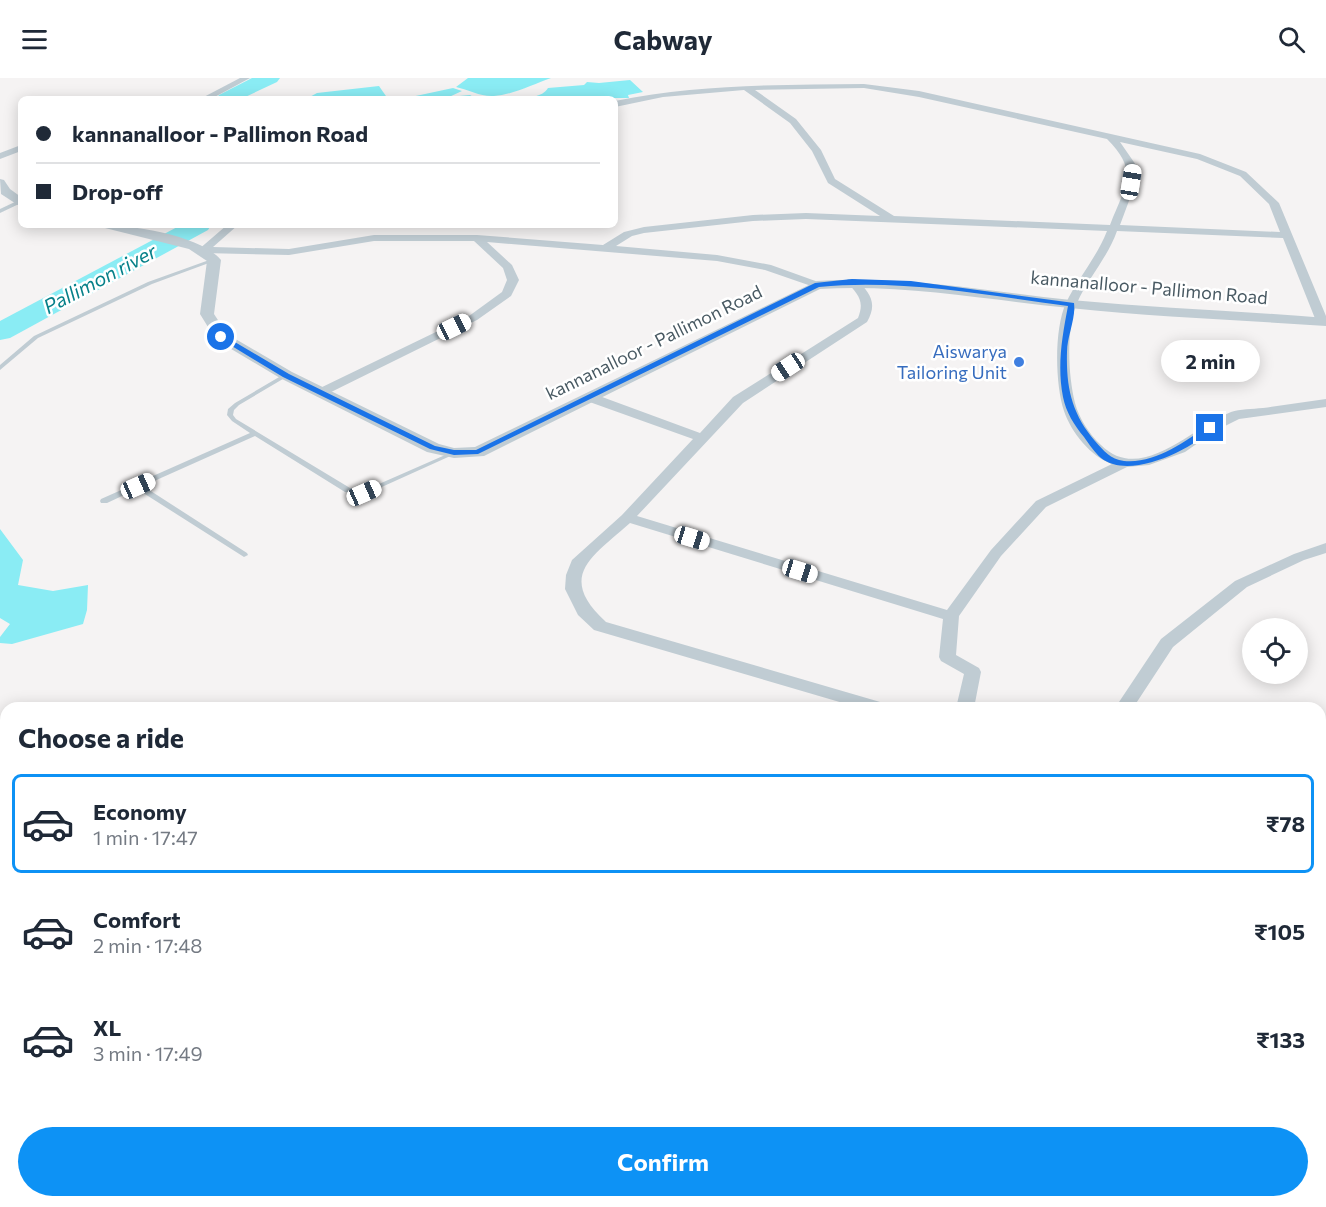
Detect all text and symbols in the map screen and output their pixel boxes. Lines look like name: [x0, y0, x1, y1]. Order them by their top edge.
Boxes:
icon: menu: [18, 23, 51, 56]
text: Cabway: [613, 23, 713, 56]
icon: search: [1275, 23, 1308, 56]
text: kannanalloor - Pallimon Road: [72, 120, 368, 147]
car: [1119, 163, 1143, 201]
text: Drop-off: [72, 178, 163, 205]
water label: Pallimon river: [39, 238, 161, 318]
street label: kannanalloor - Pallimon Road: [1030, 266, 1269, 308]
street label: kannanalloor - Pallimon Road: [542, 280, 765, 404]
car: [434, 311, 474, 343]
route start: [207, 323, 234, 350]
place label: Aiswarya Tailoring Unit: [897, 340, 1007, 383]
callout: 2 min: [1160, 341, 1260, 383]
text: 2 min: [1186, 349, 1235, 373]
car: [768, 350, 808, 384]
marker: Aiswarya Tailoring Unit: [1012, 355, 1026, 369]
route end: [1196, 414, 1223, 441]
car: [118, 470, 158, 502]
car: [344, 477, 384, 509]
car: [672, 524, 712, 552]
car: [780, 557, 820, 585]
map controls: [1242, 618, 1308, 684]
button: locate: [1242, 618, 1308, 684]
text: Choose a ride: [18, 721, 184, 754]
icon: car: [21, 797, 75, 851]
text: Economy: [93, 798, 187, 825]
text: ₹78: [1266, 810, 1305, 837]
text: 1 min · 17:47: [93, 825, 198, 849]
icon: car: [21, 905, 75, 959]
text: Comfort: [93, 906, 181, 933]
text: ₹105: [1254, 918, 1305, 945]
text: 2 min · 17:48: [93, 933, 202, 957]
icon: car: [21, 1013, 75, 1067]
text: XL: [93, 1014, 121, 1041]
text: ₹133: [1256, 1026, 1305, 1053]
text: 3 min · 17:49: [93, 1041, 203, 1065]
button: Confirm: [18, 1127, 1308, 1196]

